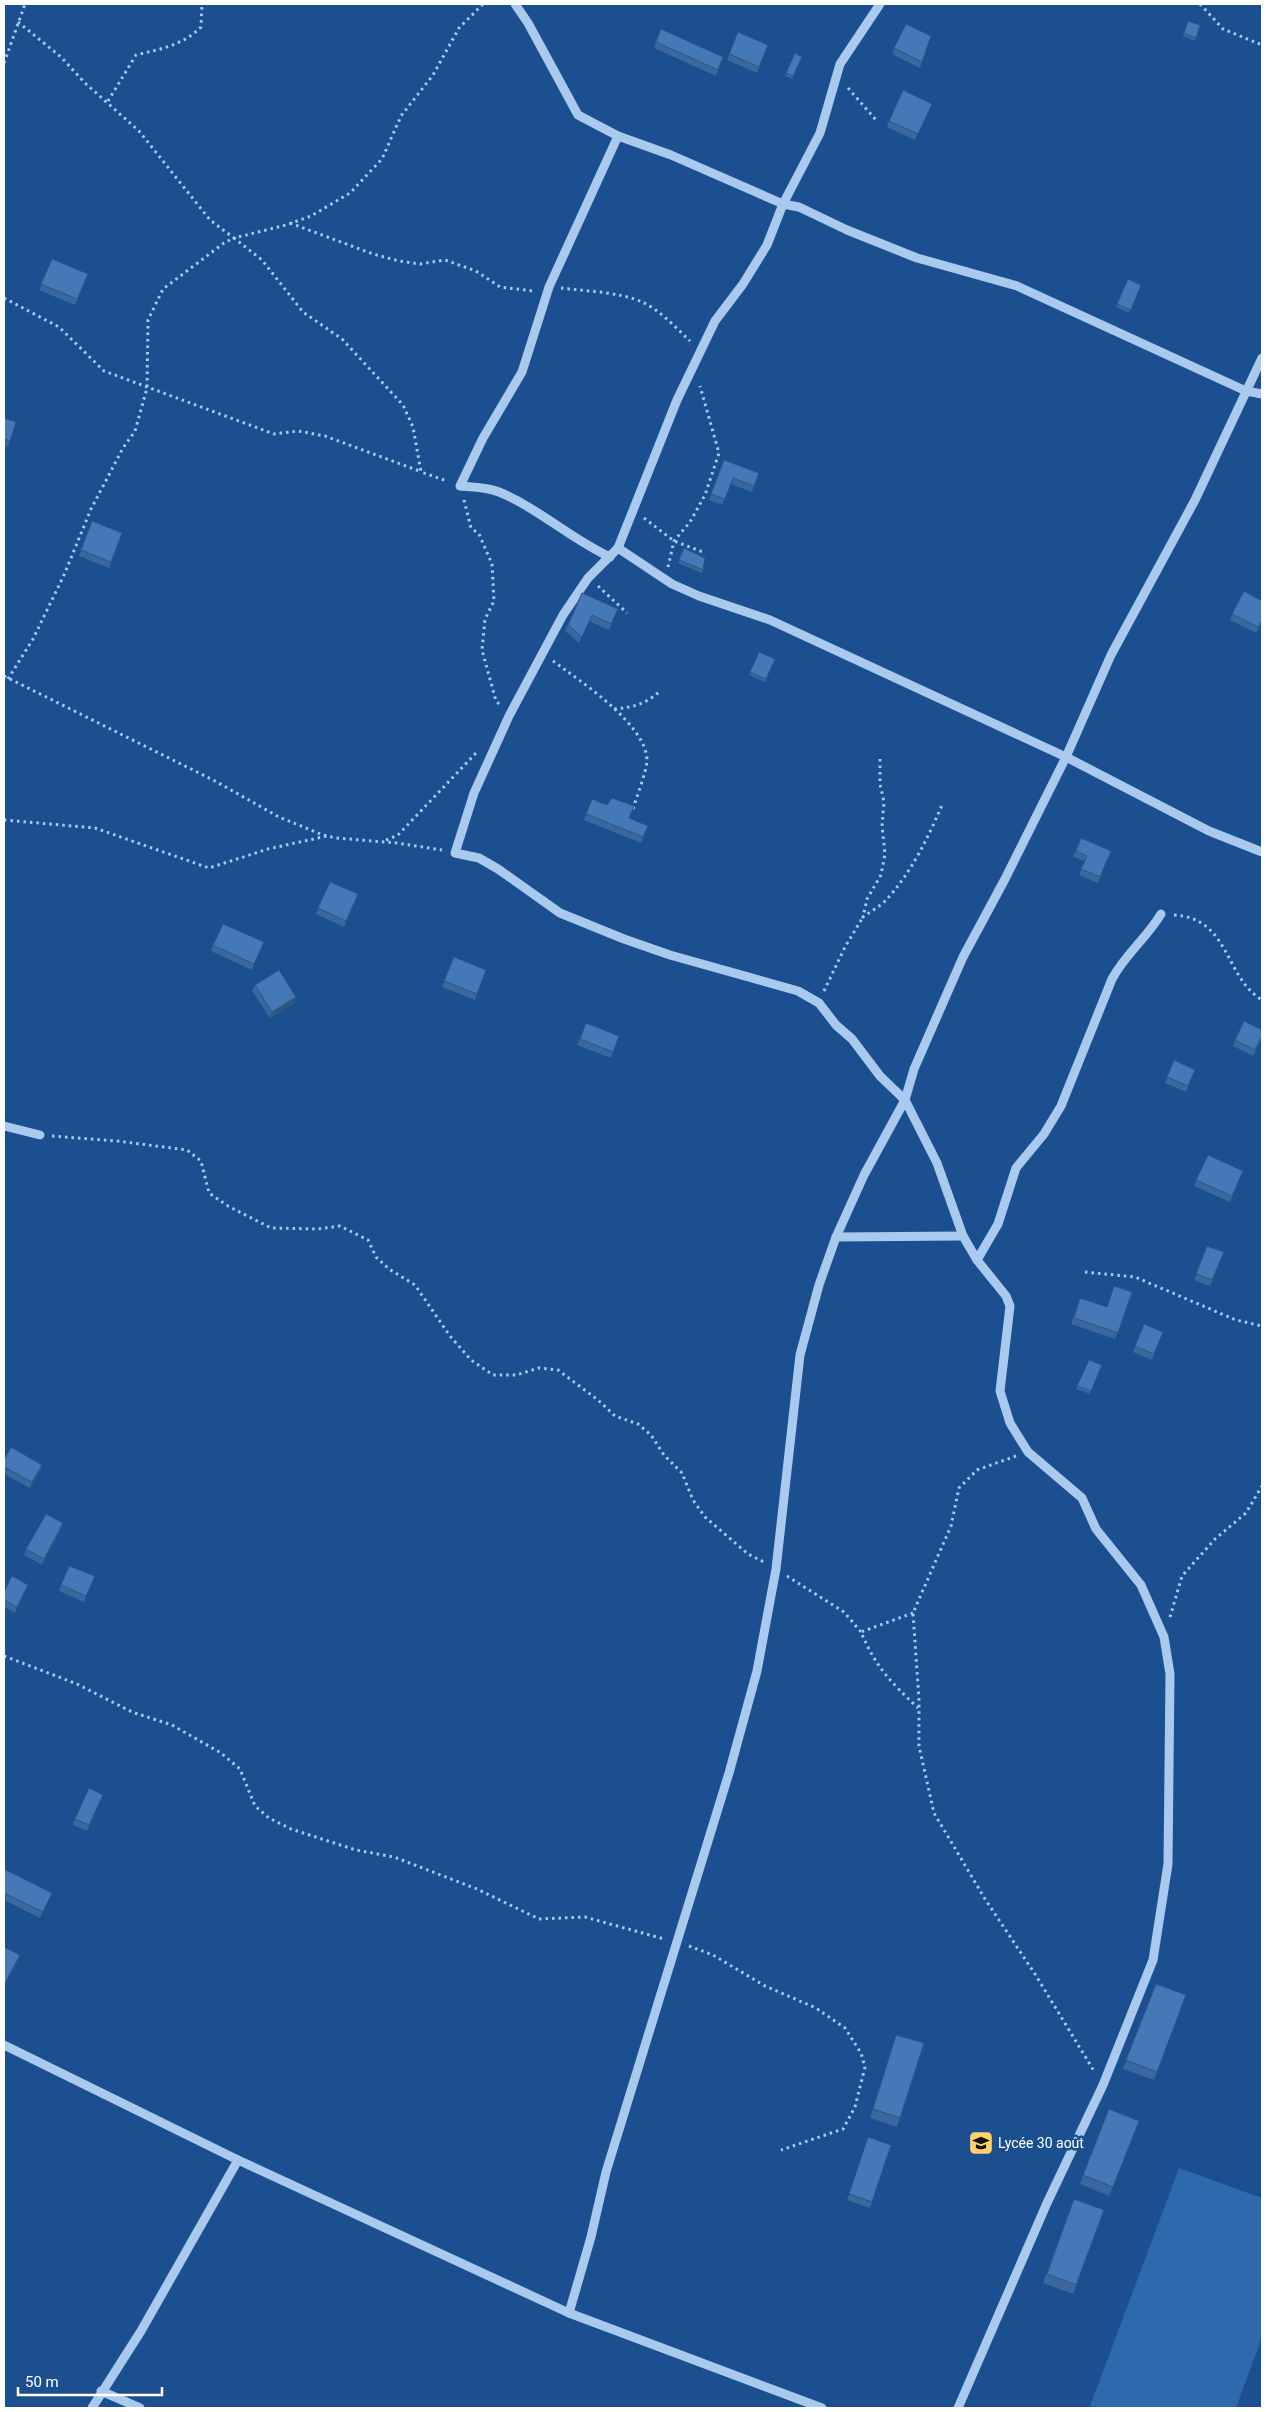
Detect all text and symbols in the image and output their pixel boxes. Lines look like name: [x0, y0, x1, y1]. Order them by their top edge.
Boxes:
school or university icon: Lycée 30 août: [968, 2130, 994, 2156]
place label: Lycée 30 août: [998, 2135, 1084, 2151]
scale bar: [18, 2364, 161, 2396]
text: 50 m: [25, 2373, 59, 2391]

